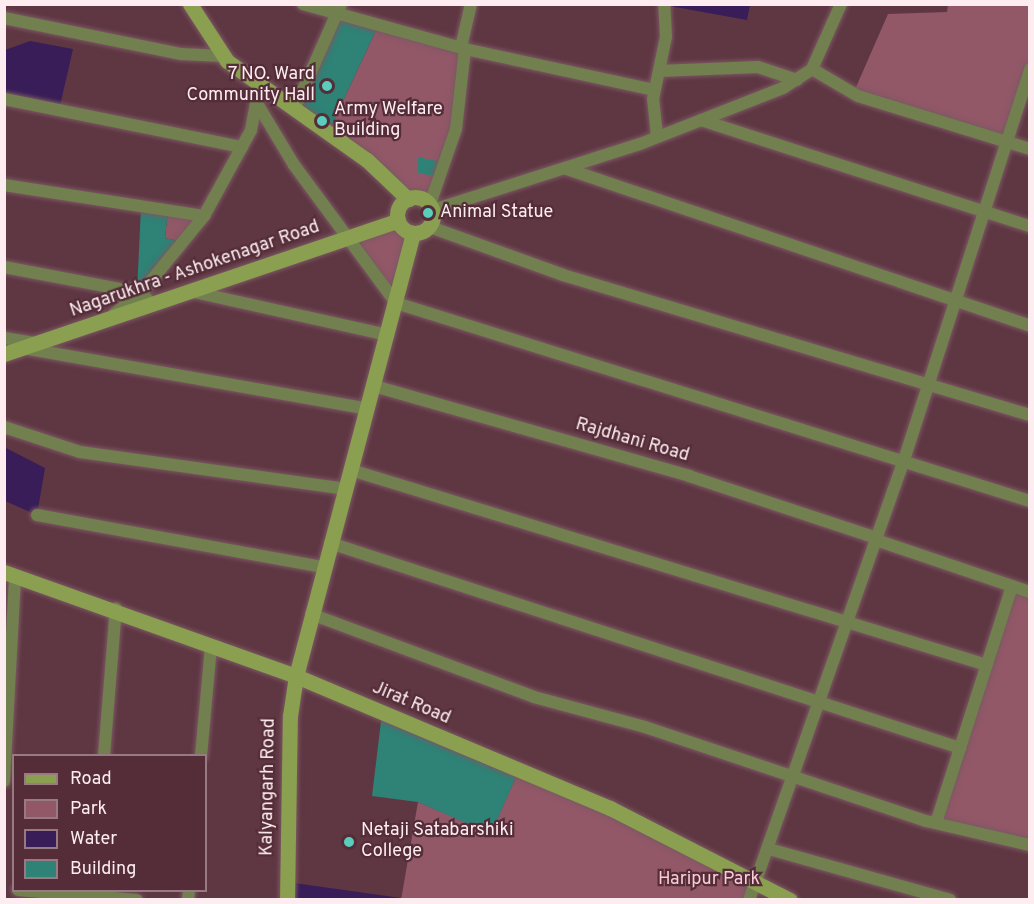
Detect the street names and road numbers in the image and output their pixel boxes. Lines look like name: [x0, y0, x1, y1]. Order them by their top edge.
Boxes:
street label: Nagarukhra - Ashokenagar Road: [67, 217, 323, 323]
street label: Rajdhani Road: [573, 414, 691, 468]
street label: Jirat Road: [369, 678, 453, 730]
street label: Kalyangarh Road: [257, 718, 281, 856]

